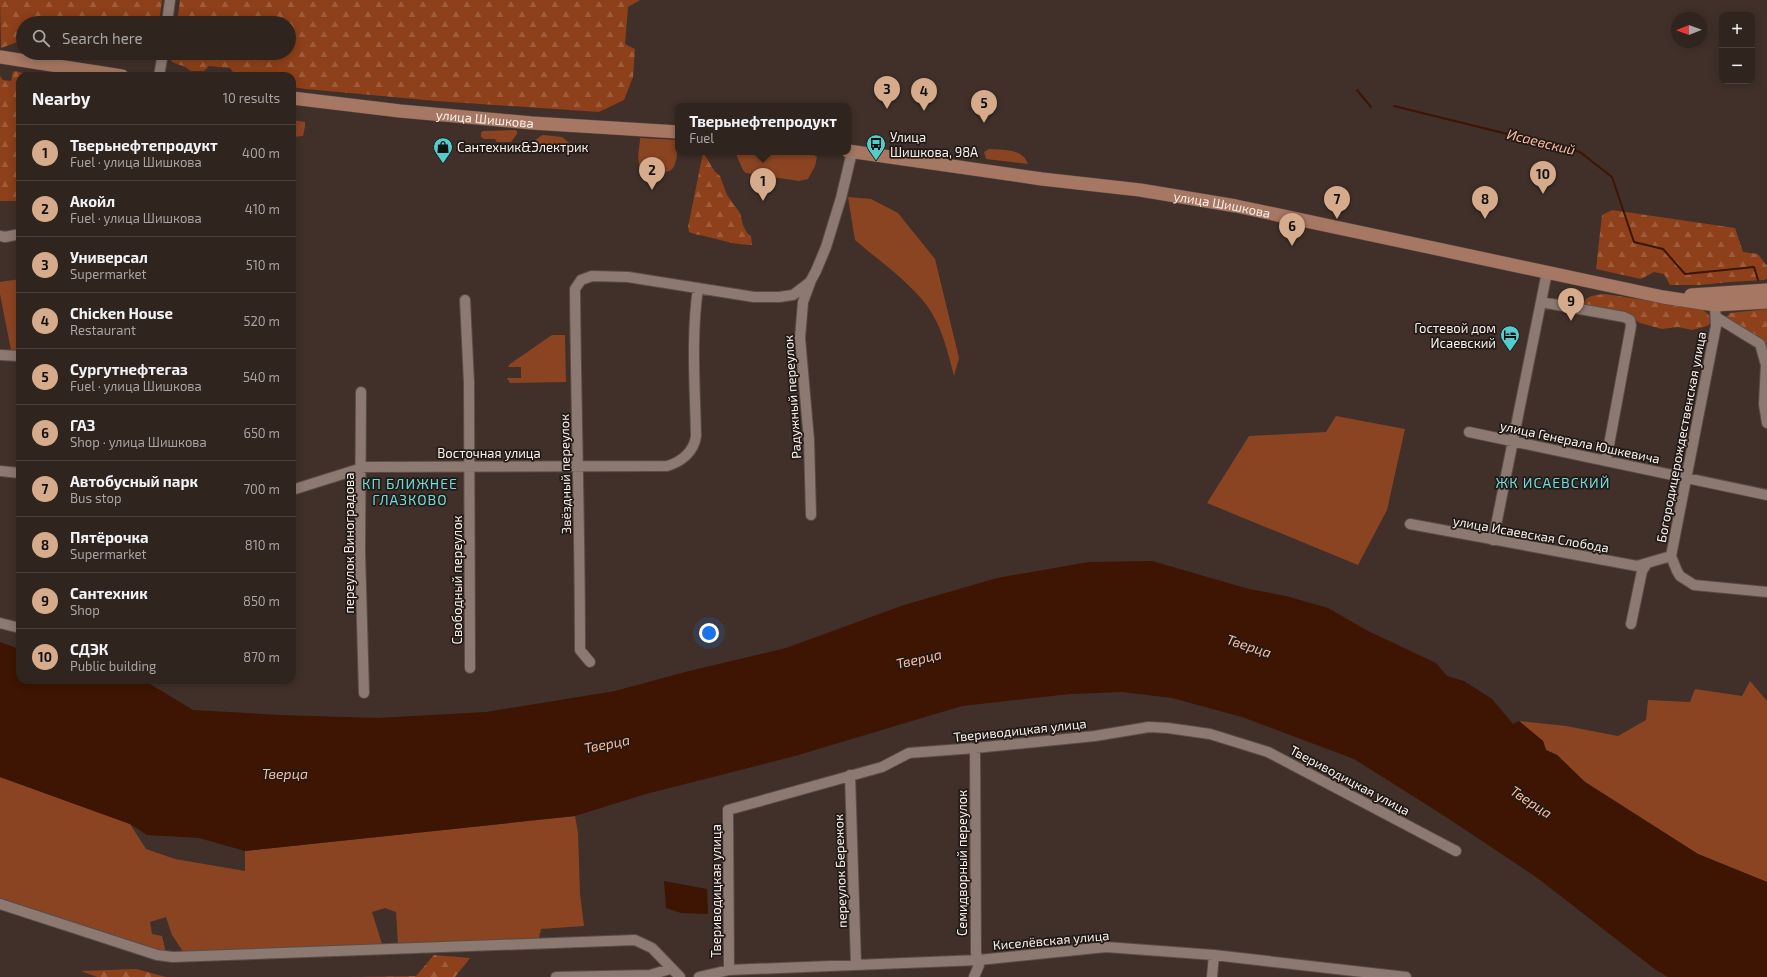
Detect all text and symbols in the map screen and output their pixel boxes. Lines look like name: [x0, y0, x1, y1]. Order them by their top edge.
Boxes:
north arrow: [1671, 12, 1707, 48]
map controls: [1719, 12, 1755, 84]
button: +: [1719, 12, 1755, 48]
search box: [16, 16, 296, 60]
icon: search: [30, 27, 52, 49]
text: Search here: [62, 29, 143, 47]
button: −: [1719, 48, 1755, 84]
pin: 3: [874, 76, 900, 109]
pin: 4: [911, 78, 937, 111]
text: Nearby: [32, 88, 90, 108]
text: 10 results: [223, 90, 280, 106]
pin: 5: [971, 90, 997, 123]
popup: [675, 103, 851, 155]
street label: улица Шишкова: [435, 106, 535, 131]
text: Тверьнефтепродукт: [689, 112, 837, 130]
water label: Исаевский: [1505, 125, 1577, 158]
place label: Улица Шишкова, 98А: [890, 129, 978, 160]
text: Fuel: [689, 130, 714, 146]
bus stop icon: Улица Шишкова, 98А: [865, 133, 887, 161]
text: Тверьнефтепродукт: [70, 136, 218, 154]
shop icon: Сантехник&Электрик: [432, 136, 454, 164]
place label: Сантехник&Электрик: [457, 139, 589, 155]
text: 1: [42, 145, 48, 161]
text: 400 m: [242, 145, 280, 161]
text: Fuel · улица Шишкова: [70, 154, 202, 170]
pin: 2: [639, 157, 665, 190]
pin: 10: [1530, 161, 1556, 194]
pin: 1: [750, 168, 776, 201]
pin: 7: [1324, 186, 1350, 219]
pin: 8: [1472, 186, 1498, 219]
street label: улица Шишкова: [1172, 188, 1272, 221]
text: Акойл: [70, 192, 115, 210]
text: 2: [41, 201, 49, 217]
text: 410 m: [245, 201, 280, 217]
text: Fuel · улица Шишкова: [70, 210, 202, 226]
pin: 6: [1279, 213, 1305, 246]
text: Универсал: [70, 248, 148, 266]
text: 3: [41, 257, 49, 273]
text: 510 m: [246, 257, 280, 273]
text: Supermarket: [70, 266, 147, 282]
pin: 9: [1558, 288, 1584, 321]
text: Chicken House: [70, 304, 173, 322]
text: 4: [41, 313, 49, 329]
text: 520 m: [244, 313, 280, 329]
place label: Гостевой дом Исаевский: [1414, 320, 1496, 351]
text: Restaurant: [70, 322, 136, 338]
hotel icon: Гостевой дом Исаевский: [1499, 324, 1521, 352]
street label: Богородицерождественская улица: [1653, 330, 1709, 544]
street label: Радужный переулок: [780, 334, 804, 460]
text: Сургутнефтегаз: [70, 360, 188, 378]
text: 5: [41, 369, 49, 385]
text: 540 m: [243, 369, 280, 385]
text: Fuel · улица Шишкова: [70, 378, 202, 394]
street label: Звёздный переулок: [556, 414, 574, 534]
text: ГАЗ: [70, 416, 95, 434]
street label: улица Генерала Юшкевича: [1499, 417, 1661, 467]
text: 6: [41, 425, 49, 441]
text: 650 m: [243, 425, 280, 441]
text: Shop · улица Шишкова: [70, 434, 207, 450]
street label: Восточная улица: [437, 445, 541, 461]
text: Автобусный парк: [70, 472, 198, 490]
street label: переулок Виноградова: [341, 473, 357, 613]
district label: ЖК ИСАЕВСКИЙ: [1496, 474, 1610, 491]
district label: КП БЛИЖНЕЕ ГЛАЗКОВО: [362, 475, 458, 508]
text: 7: [42, 481, 48, 497]
text: 700 m: [243, 481, 280, 497]
text: Bus stop: [70, 490, 121, 506]
street label: улица Исаевская Слобода: [1452, 512, 1610, 556]
street label: Свободный переулок: [449, 515, 465, 645]
text: Пятёрочка: [70, 528, 149, 546]
text: 8: [41, 537, 49, 553]
text: 810 m: [245, 537, 280, 553]
text: Supermarket: [70, 546, 147, 562]
text: Сантехник: [70, 584, 148, 602]
text: 9: [41, 593, 49, 609]
text: 850 m: [243, 593, 280, 609]
text: Shop: [70, 602, 100, 618]
your location: [699, 623, 719, 643]
water label: Тверца: [1225, 630, 1274, 661]
text: СДЭК: [70, 640, 108, 658]
water label: Тверца: [894, 645, 943, 672]
text: 10: [38, 649, 52, 665]
text: 870 m: [243, 649, 280, 665]
text: Public building: [70, 658, 156, 674]
street label: Твериводицкая улица: [953, 715, 1087, 745]
water label: Тверца: [583, 731, 631, 756]
street label: Твериводицкая улица: [1287, 742, 1413, 818]
water label: Тверца: [262, 765, 308, 782]
water label: Тверца: [1507, 782, 1555, 821]
street label: Семидворный переулок: [954, 790, 970, 936]
street label: переулок Бережок: [830, 814, 850, 928]
street label: Твериводицкая улица: [708, 824, 724, 958]
street label: Киселёвская улица: [992, 927, 1110, 953]

